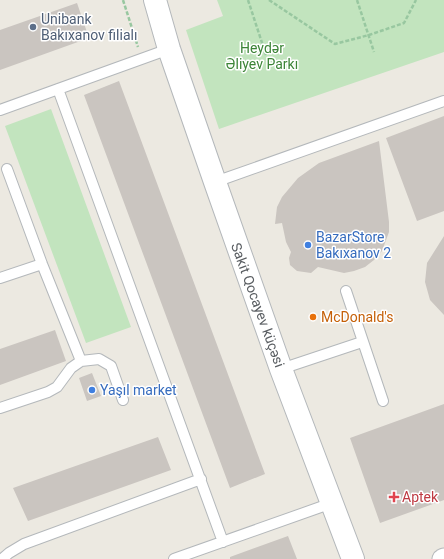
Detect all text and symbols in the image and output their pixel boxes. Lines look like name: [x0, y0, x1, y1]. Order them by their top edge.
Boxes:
place label: Unibank Bakıxanov filialı: [41, 11, 137, 43]
marker: Unibank Bakıxanov filialı: [28, 22, 38, 32]
park label: Heydər Əliyev Parkı: [226, 40, 298, 72]
place label: BazarStore Bakıxanov 2: [316, 229, 391, 261]
marker: BazarStore Bakıxanov 2: [303, 240, 313, 250]
street label: Sakit Qocayev küçəsi: [228, 241, 288, 369]
place label: McDonald's: [321, 309, 394, 325]
marker: McDonald's: [308, 312, 318, 322]
place label: Yaşıl market: [100, 382, 177, 398]
marker: Yaşıl market: [87, 385, 97, 395]
place label: Aptek: [402, 489, 439, 505]
marker: Aptek: [389, 492, 399, 502]

